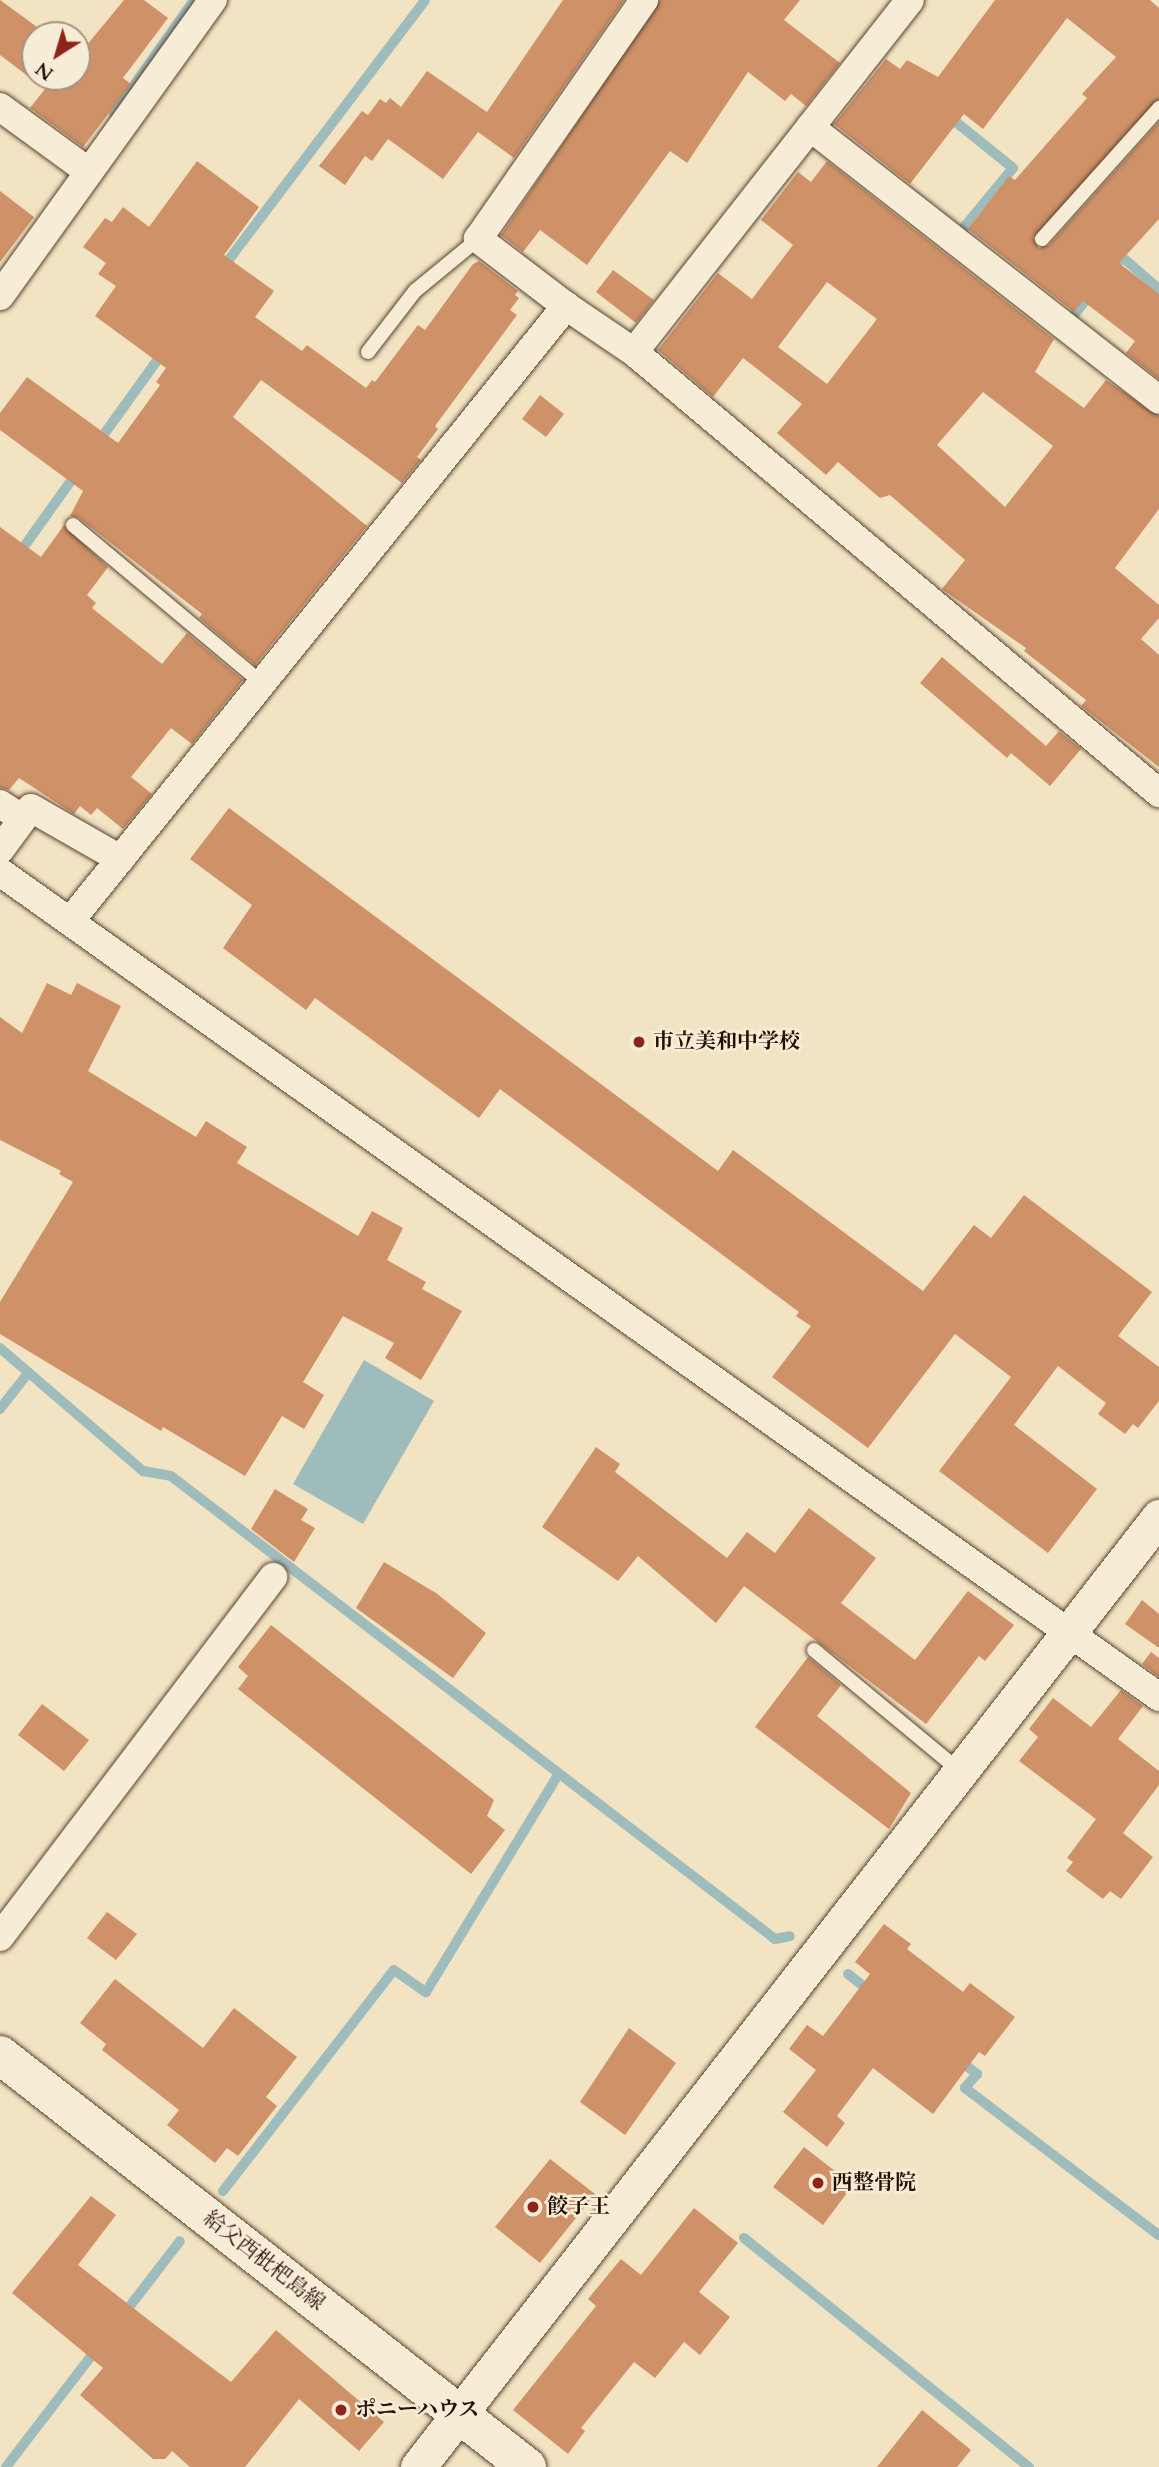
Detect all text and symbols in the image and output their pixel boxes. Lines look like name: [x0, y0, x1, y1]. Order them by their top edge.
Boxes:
north arrow: [21, 21, 91, 91]
text: N: [30, 56, 59, 87]
place label: 市立美和中学校: [653, 1029, 800, 1055]
marker: 市立美和中学校: [631, 1034, 647, 1050]
place label: 西整骨院: [832, 2170, 916, 2196]
marker: 西整骨院: [810, 2175, 826, 2191]
place label: 餃子王: [547, 2194, 610, 2220]
marker: 餃子王: [525, 2199, 541, 2215]
street label: 給父西枇杷島線: [198, 2206, 330, 2316]
place label: ポニーハウス: [355, 2397, 481, 2423]
marker: ポニーハウス: [333, 2402, 349, 2418]

